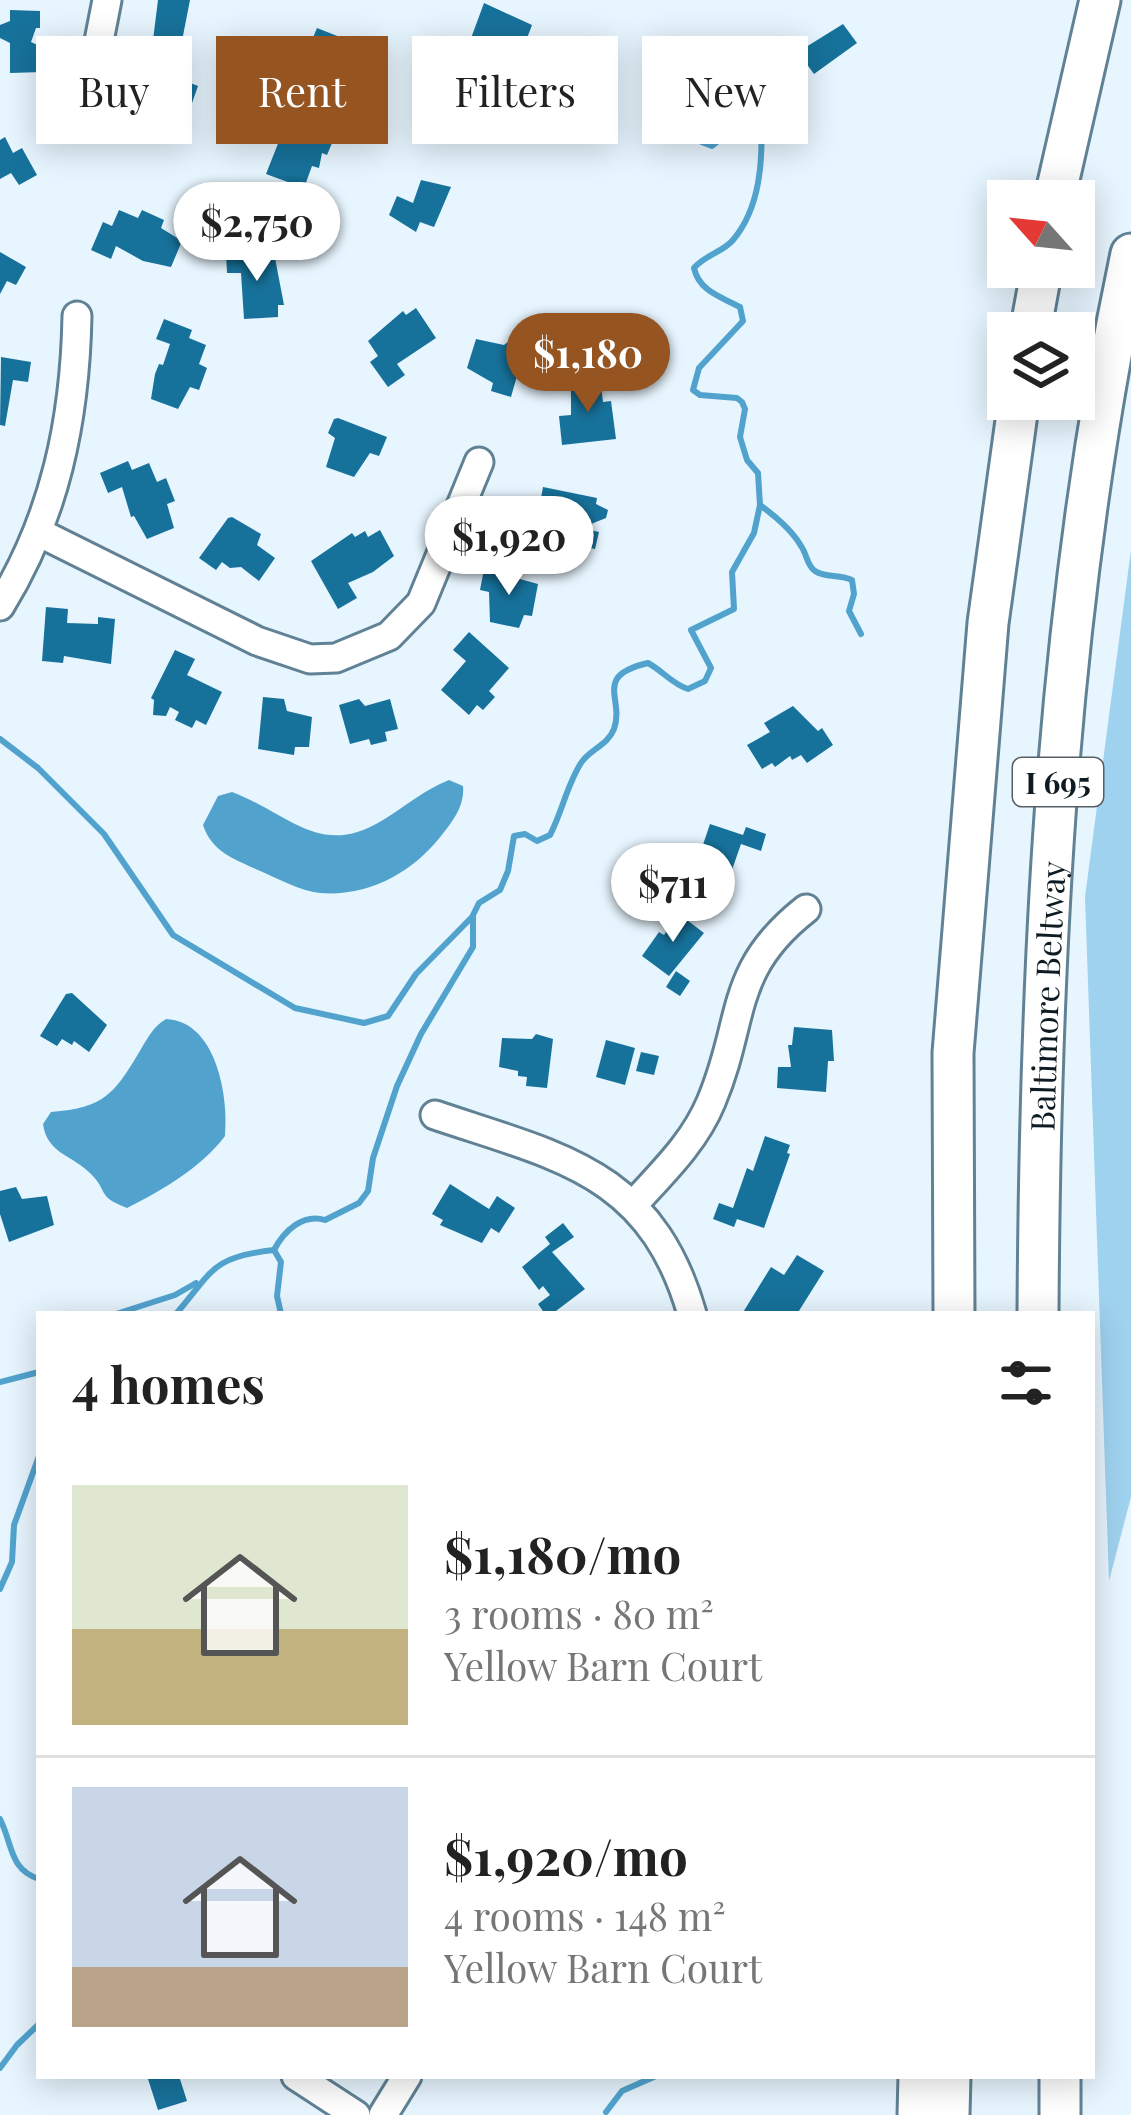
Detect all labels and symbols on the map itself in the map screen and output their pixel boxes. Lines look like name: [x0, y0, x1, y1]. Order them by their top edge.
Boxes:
north arrow: [987, 180, 1095, 288]
pin: $2,750: [159, 182, 355, 284]
pin: $1,180: [490, 313, 686, 415]
pin: $1,920: [411, 496, 607, 598]
road number: I 695: [1013, 758, 1103, 806]
pin: $711: [602, 843, 744, 945]
street label: Baltimore Beltway: [1019, 859, 1074, 1132]

